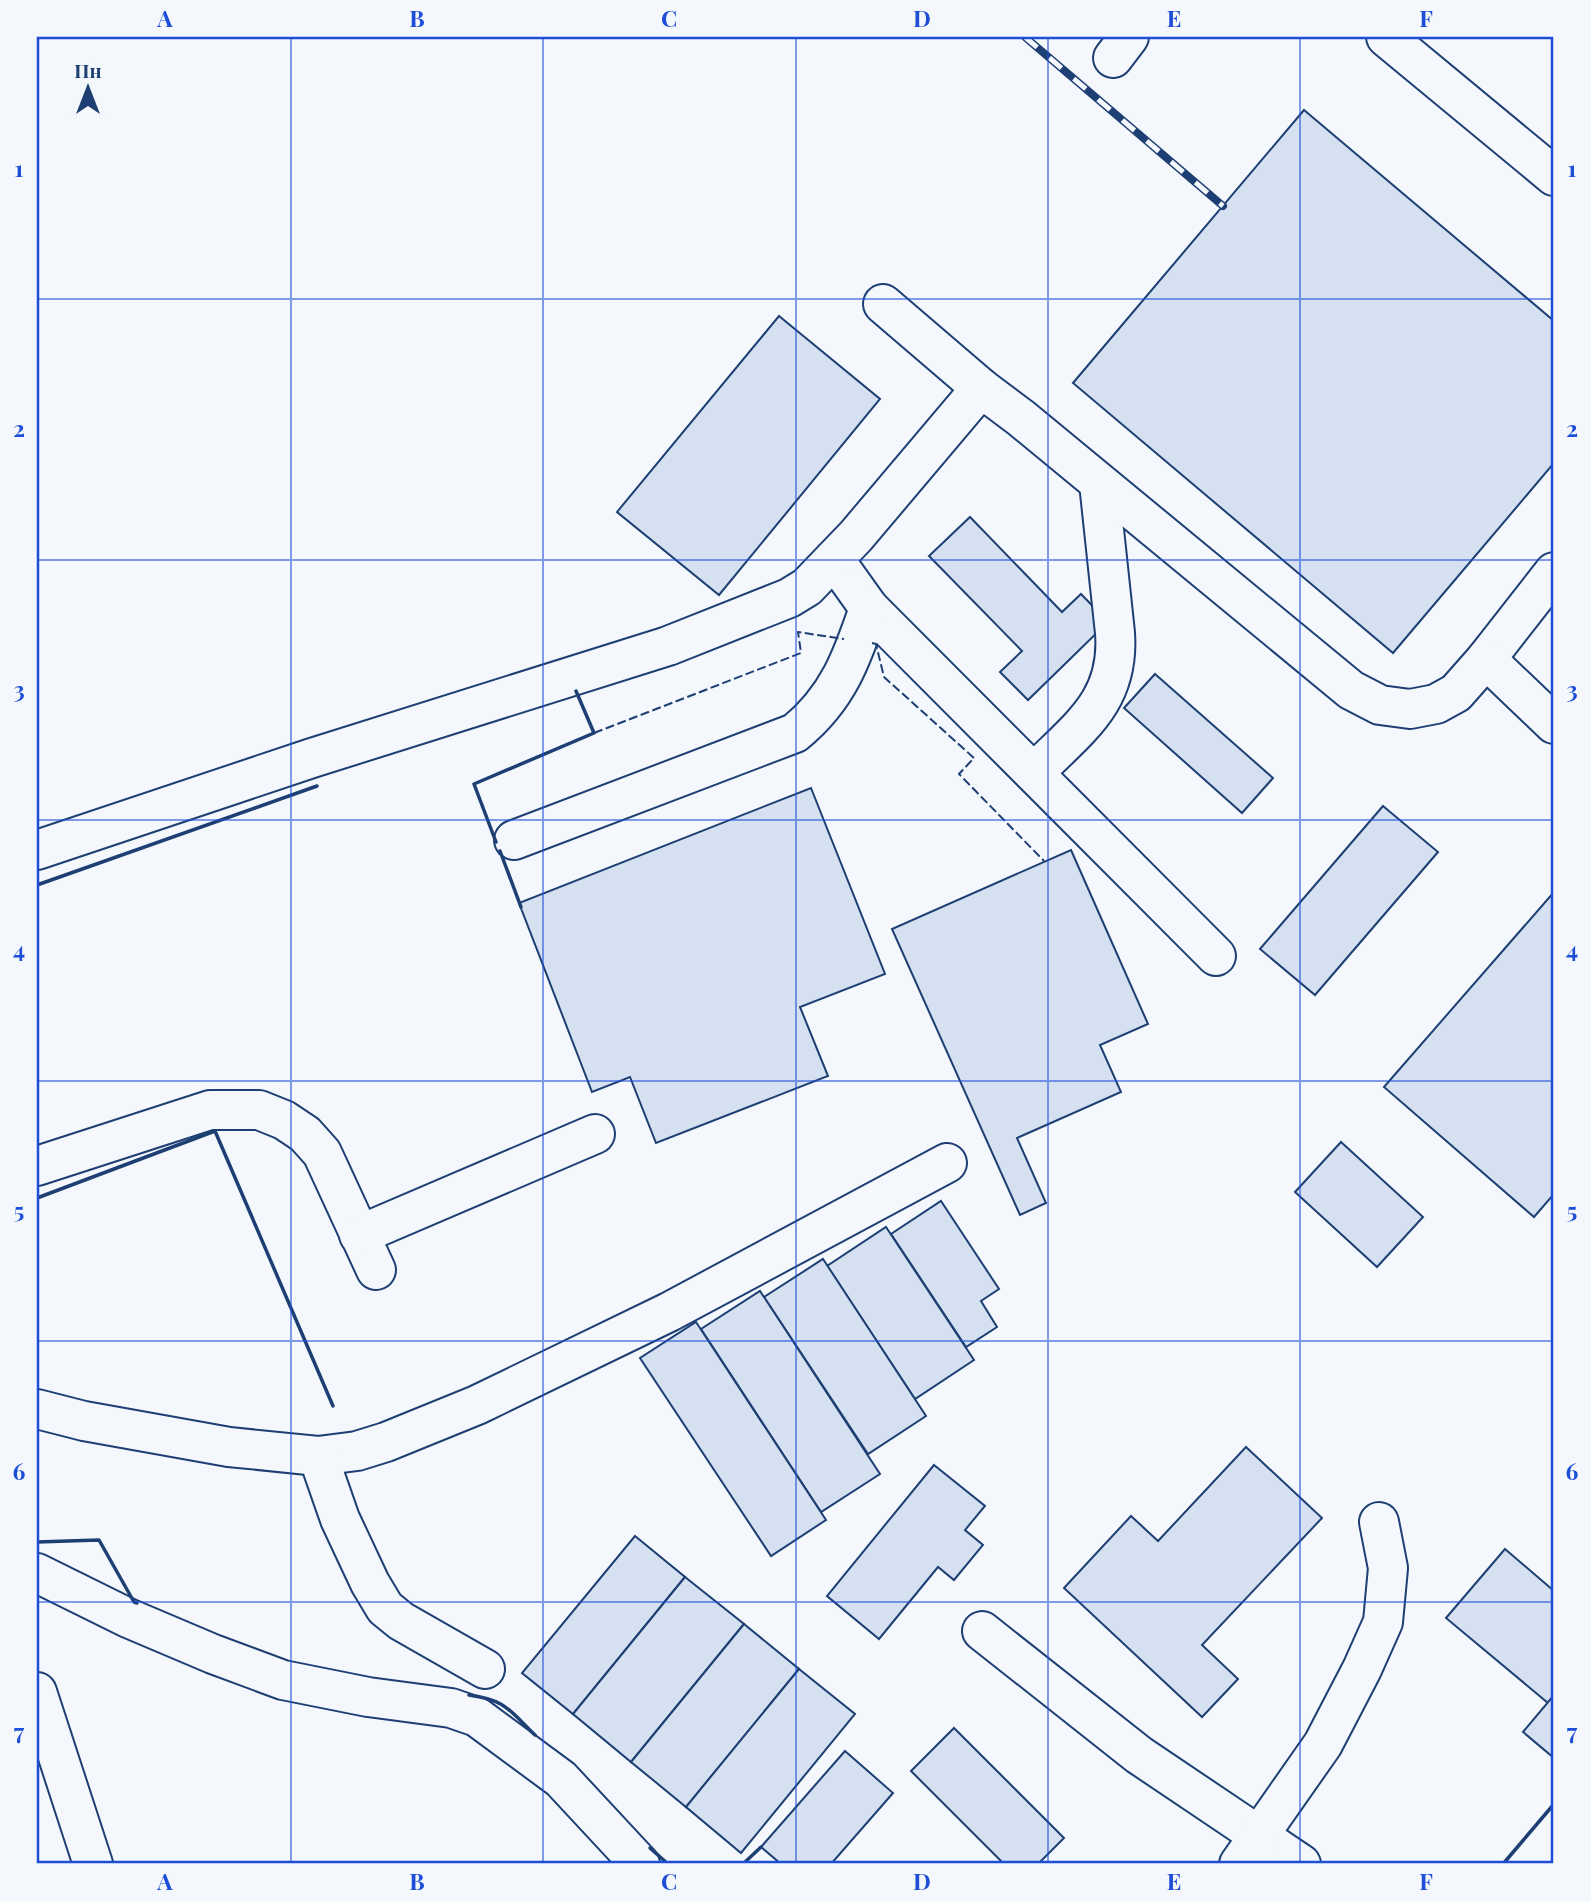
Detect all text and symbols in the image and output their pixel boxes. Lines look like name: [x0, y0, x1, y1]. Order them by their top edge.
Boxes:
text: A: [156, 2, 173, 33]
text: B: [409, 2, 425, 33]
text: C: [661, 2, 677, 33]
text: D: [913, 2, 931, 33]
text: E: [1167, 2, 1181, 33]
text: F: [1419, 2, 1433, 33]
north arrow: [52, 52, 122, 122]
text: Пн: [74, 57, 102, 83]
text: 1: [15, 152, 24, 183]
text: 1: [1568, 152, 1577, 183]
text: 2: [13, 412, 25, 443]
text: 2: [1566, 412, 1578, 443]
text: 3: [13, 673, 25, 704]
text: 3: [1566, 673, 1578, 704]
text: 4: [13, 933, 25, 964]
text: 4: [1566, 933, 1578, 964]
text: 5: [14, 1194, 24, 1225]
text: 5: [1567, 1194, 1577, 1225]
text: 6: [13, 1455, 26, 1486]
text: 6: [1566, 1455, 1579, 1486]
text: 7: [14, 1715, 25, 1746]
text: 7: [1567, 1715, 1578, 1746]
text: A: [156, 1865, 173, 1896]
text: B: [409, 1865, 425, 1896]
text: C: [661, 1865, 677, 1896]
text: D: [913, 1865, 931, 1896]
text: E: [1167, 1865, 1181, 1896]
text: F: [1419, 1865, 1433, 1896]

